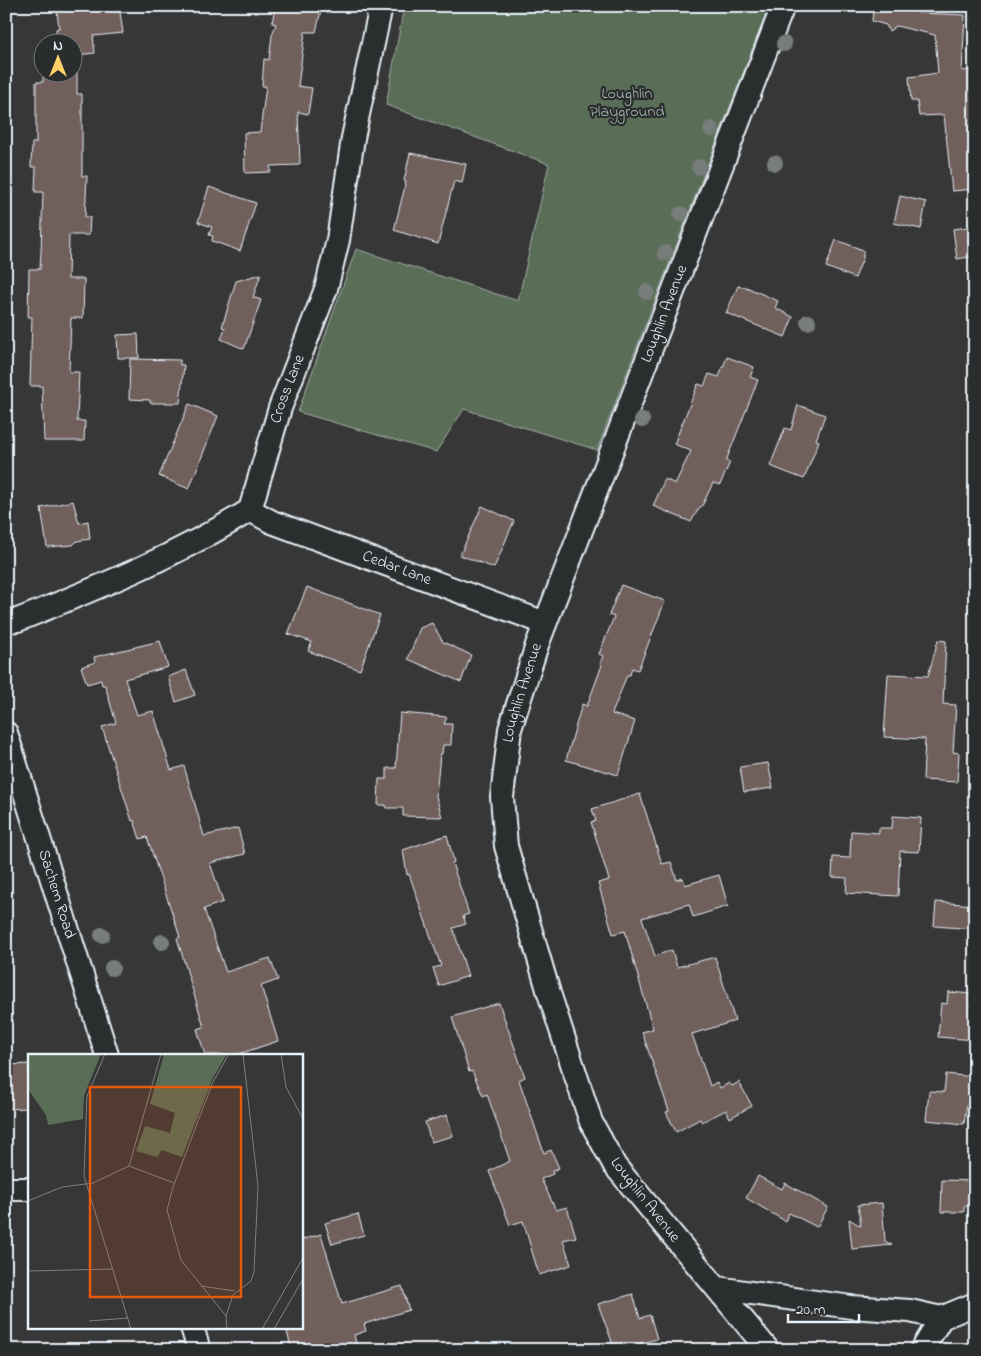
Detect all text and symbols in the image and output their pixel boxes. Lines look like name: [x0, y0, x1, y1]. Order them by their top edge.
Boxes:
north arrow: [32, 32, 82, 82]
text: N: [53, 36, 63, 57]
park label: Loughlin Playground: [590, 82, 665, 124]
street label: Loughlin Avenue: [635, 261, 694, 366]
street label: Cross Lane: [264, 350, 312, 426]
street label: Cedar Lane: [359, 544, 435, 592]
street label: Loughlin Avenue: [497, 639, 549, 744]
street label: Sachem Road: [31, 847, 82, 942]
inset map: [28, 1054, 302, 1328]
street label: Loughlin Avenue: [604, 1152, 687, 1249]
scale bar: [788, 1291, 860, 1323]
text: 20 m: [796, 1299, 826, 1321]

